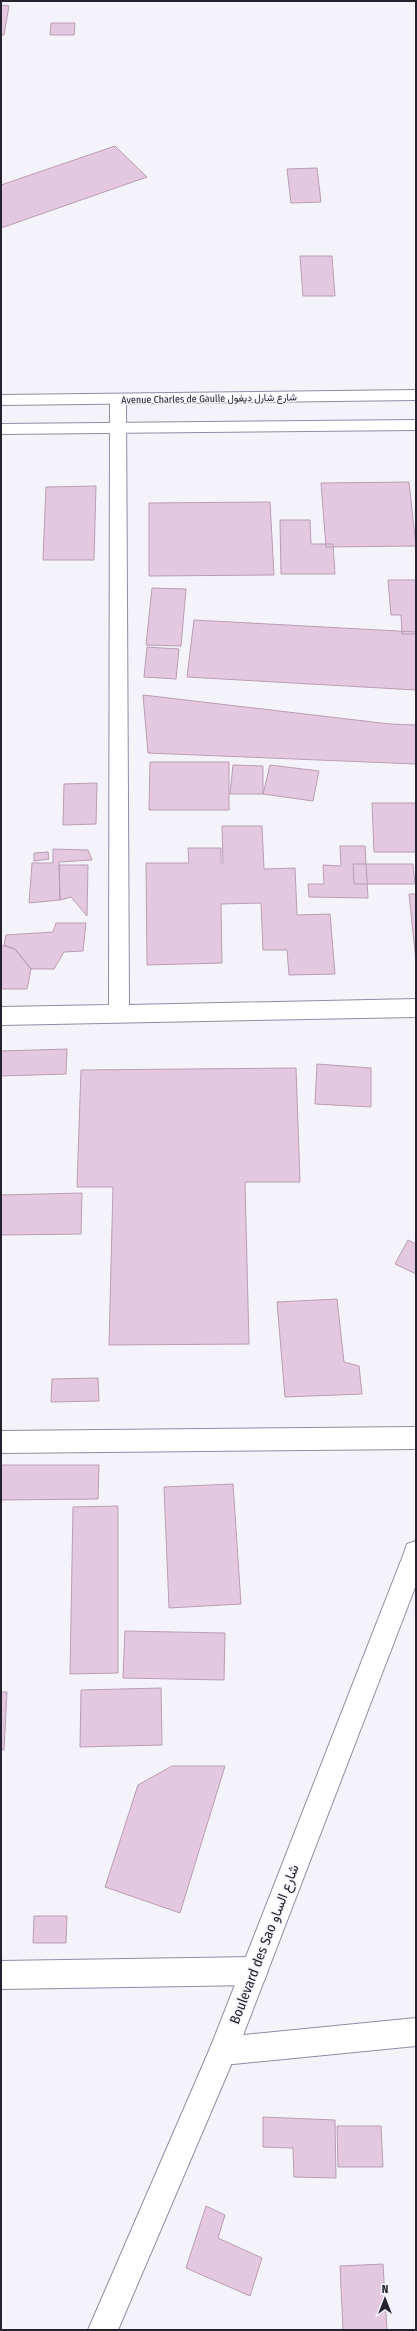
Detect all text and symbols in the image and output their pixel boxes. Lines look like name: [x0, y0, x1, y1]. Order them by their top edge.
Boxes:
street label: Avenue Charles de Gaulle شارع شارل ديغول: [121, 391, 297, 407]
street label: Boulevard des Sao شارع الساو: [226, 1862, 305, 2027]
north arrow: [365, 2279, 405, 2319]
text: N: [382, 2283, 388, 2296]

